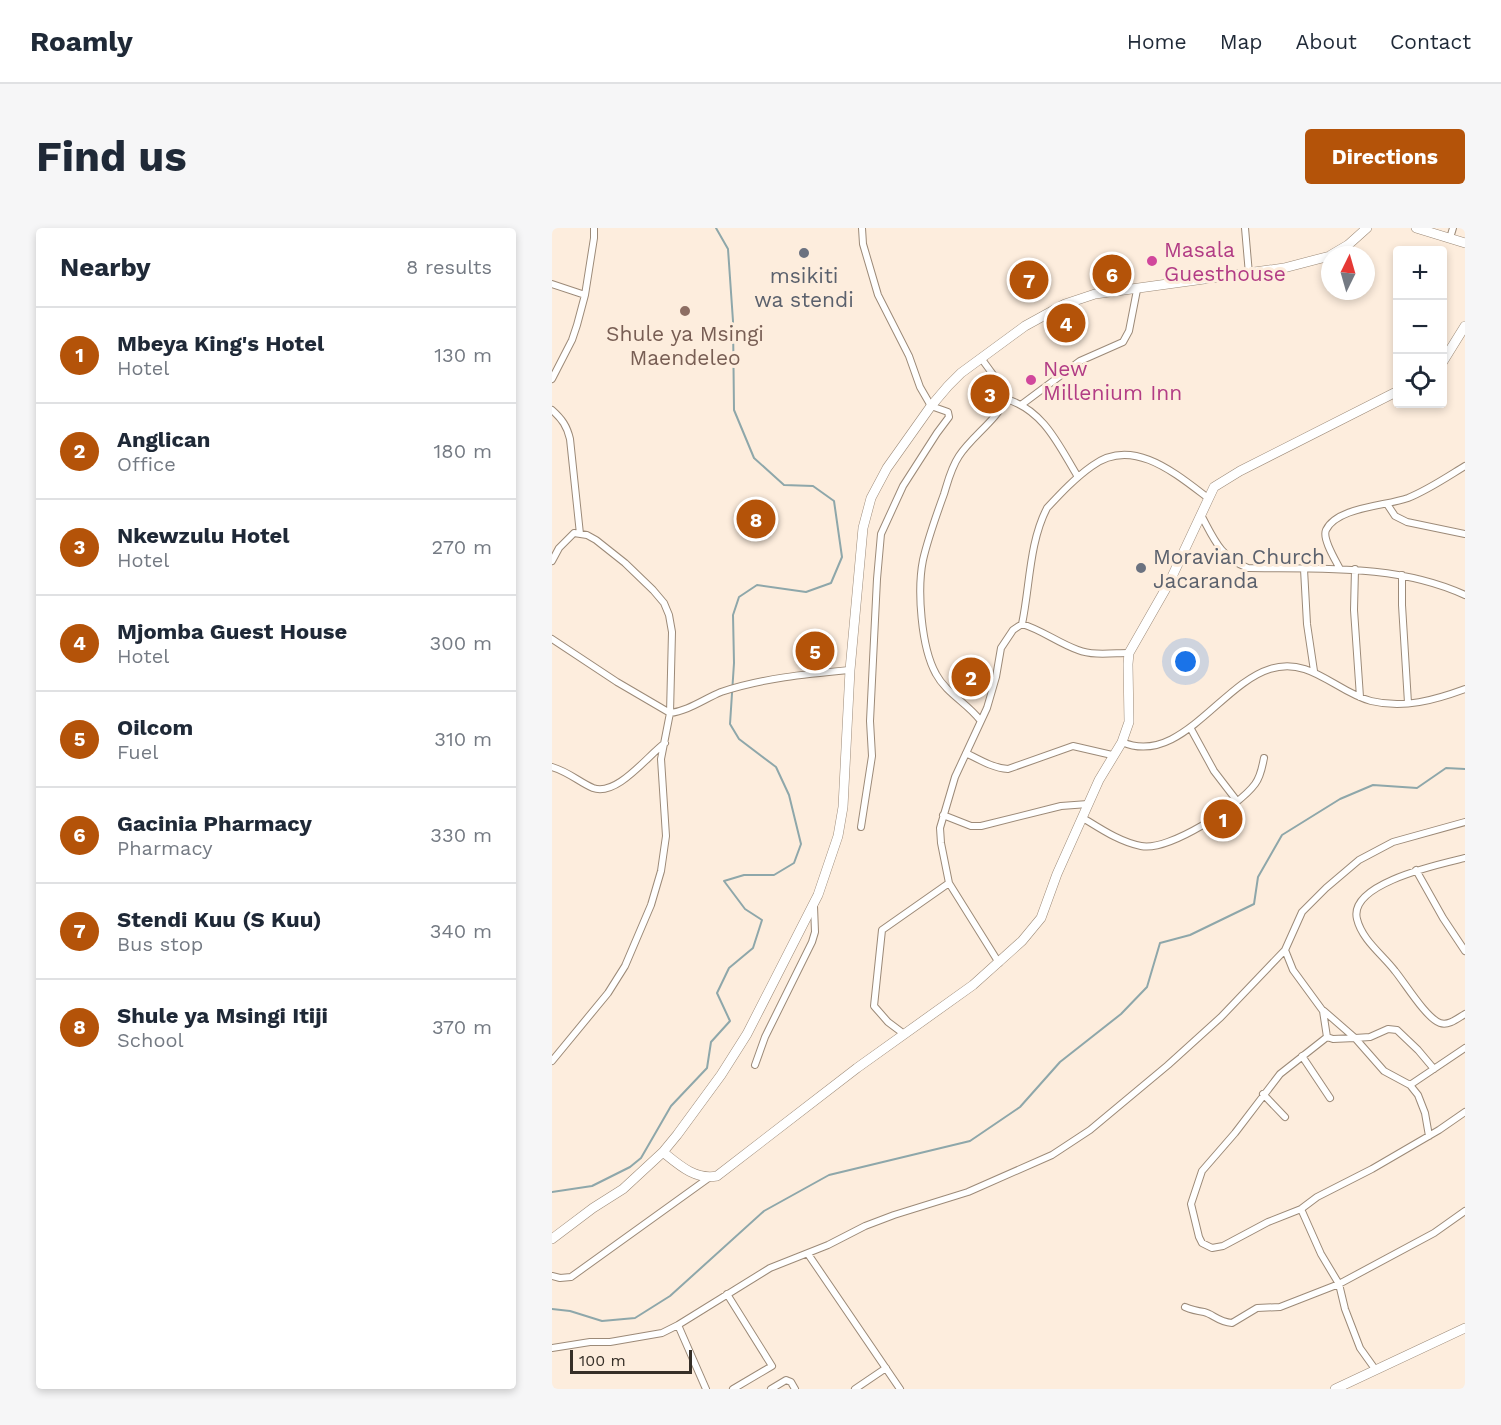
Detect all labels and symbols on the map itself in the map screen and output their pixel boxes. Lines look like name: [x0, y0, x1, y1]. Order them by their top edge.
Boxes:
place label: Masala Guesthouse: [1164, 237, 1286, 286]
marker: msikiti wa stendi: [797, 246, 811, 260]
north arrow: [1321, 246, 1375, 300]
pin: 6: [1092, 252, 1132, 296]
marker: Masala Guesthouse: [1145, 254, 1159, 268]
pin: 7: [1010, 257, 1048, 302]
place label: msikiti wa stendi: [754, 263, 854, 312]
pin: 4: [1046, 300, 1086, 346]
marker: Shule ya Msingi Maendeleo: [678, 304, 692, 318]
place label: Shule ya Msingi Maendeleo: [606, 321, 764, 370]
place label: New Millenium Inn: [1043, 356, 1182, 405]
pin: 3: [970, 372, 1010, 416]
marker: New Millenium Inn: [1024, 373, 1038, 387]
pin: 8: [736, 496, 776, 542]
place label: Moravian Church Jacaranda: [1153, 544, 1325, 593]
marker: Moravian Church Jacaranda: [1134, 561, 1148, 575]
pin: 5: [796, 628, 834, 674]
your location: [1171, 647, 1200, 676]
pin: 2: [952, 654, 990, 700]
pin: 1: [1204, 796, 1242, 842]
scale bar: [570, 1347, 692, 1374]

